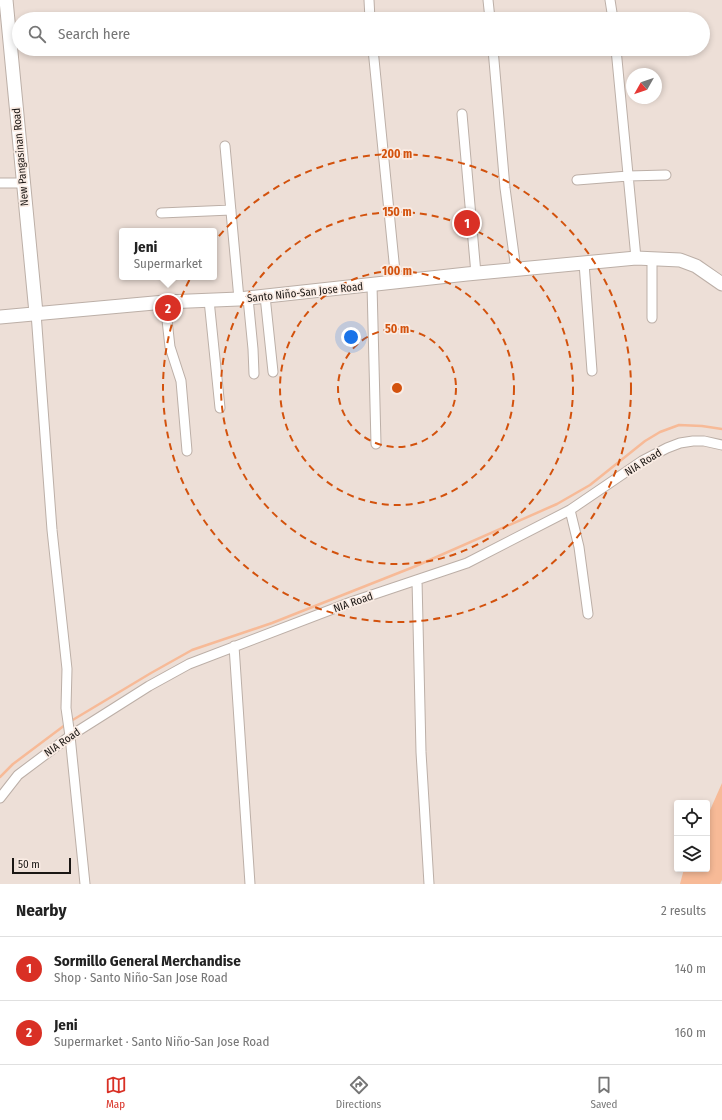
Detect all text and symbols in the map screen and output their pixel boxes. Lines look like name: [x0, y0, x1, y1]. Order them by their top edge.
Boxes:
search box: [12, 12, 710, 56]
icon: search: [26, 23, 48, 45]
text: Search here: [58, 25, 130, 43]
north arrow: [626, 68, 662, 104]
street label: New Pangasinan Road: [10, 107, 31, 207]
text: 200 m: [381, 147, 412, 161]
text: 150 m: [382, 205, 412, 219]
pin: 1: [454, 208, 480, 238]
popup: [119, 228, 217, 280]
text: Jeni: [134, 238, 157, 256]
text: Supermarket: [134, 256, 202, 271]
text: 100 m: [382, 264, 412, 278]
street label: Santo Niño-San Jose Road: [246, 280, 364, 305]
pin: 2: [155, 293, 181, 323]
text: 50 m: [385, 322, 409, 336]
your location: [341, 327, 361, 347]
centre of rings: [390, 381, 404, 395]
street label: NIA Road: [623, 446, 664, 479]
street label: NIA Road: [332, 590, 375, 615]
street label: NIA Road: [42, 725, 83, 759]
map controls: [674, 800, 710, 872]
button: locate: [674, 800, 710, 836]
button: layers: [674, 836, 710, 872]
scale bar: [12, 856, 71, 875]
text: 50 m: [18, 858, 40, 871]
text: Nearby: [16, 900, 67, 921]
text: 2 results: [661, 903, 706, 918]
text: Sormillo General Merchandise: [54, 952, 241, 970]
text: 1: [26, 961, 32, 976]
text: 140 m: [675, 961, 706, 976]
text: Shop · Santo Niño-San Jose Road: [54, 970, 228, 985]
text: Jeni: [54, 1016, 78, 1034]
text: 2: [26, 1025, 32, 1040]
text: 160 m: [675, 1025, 706, 1040]
text: Supermarket · Santo Niño-San Jose Road: [54, 1034, 269, 1049]
tab: Map: [105, 1074, 127, 1111]
tab: Directions: [336, 1074, 381, 1111]
tab: Saved: [591, 1074, 617, 1111]

